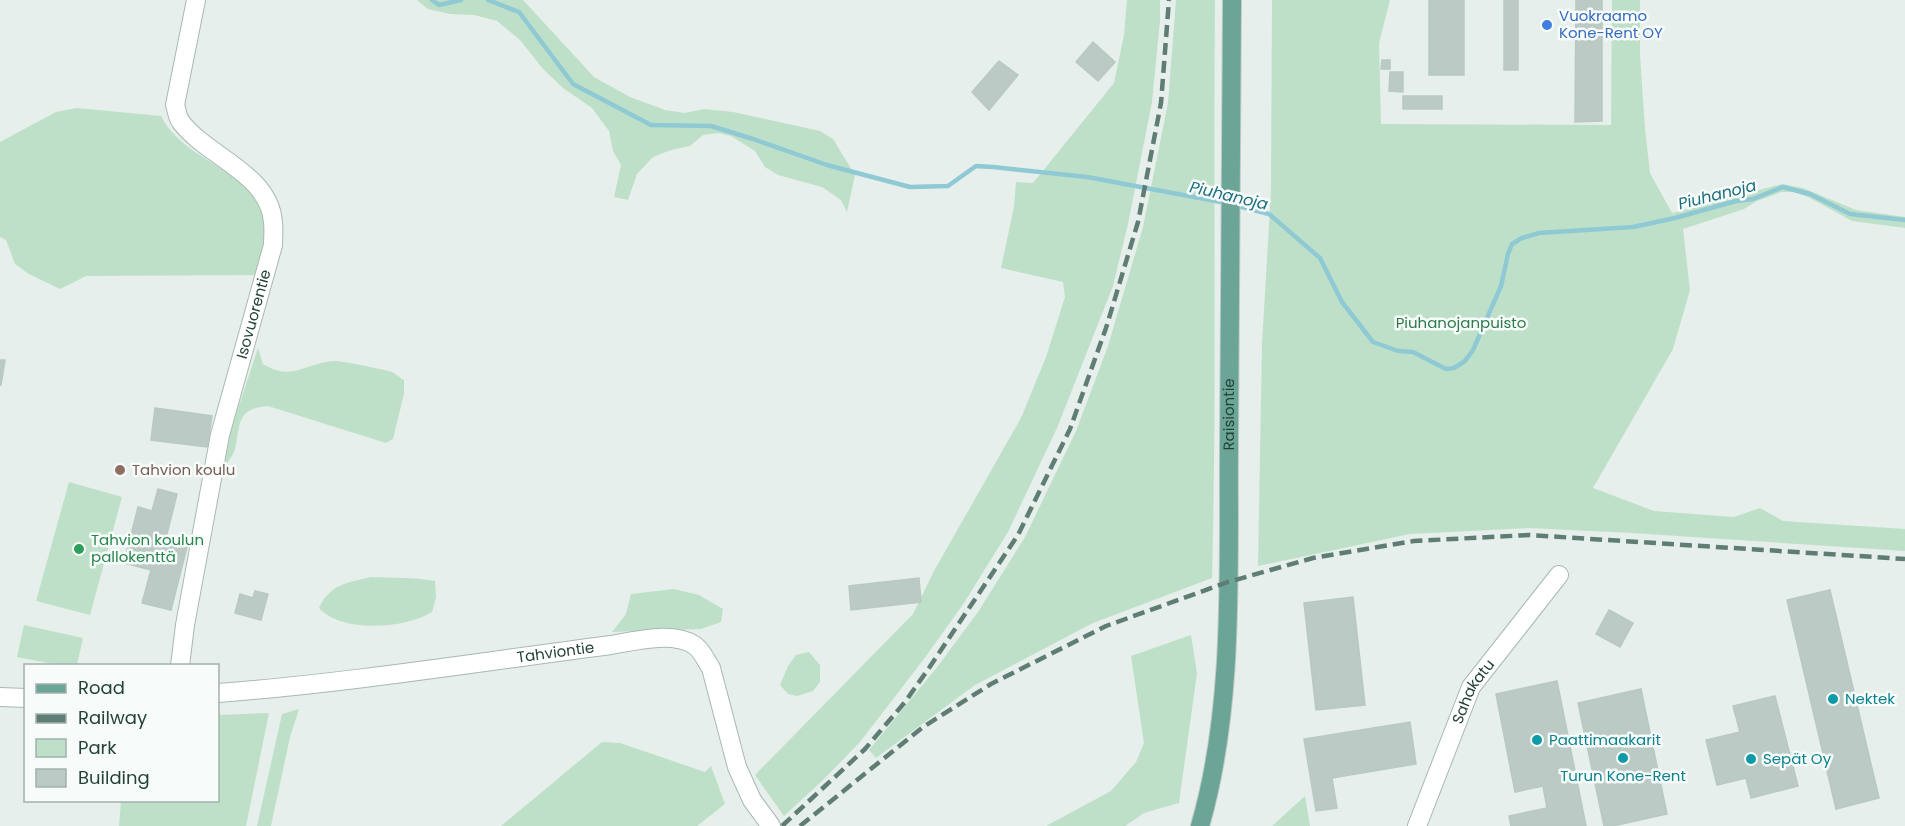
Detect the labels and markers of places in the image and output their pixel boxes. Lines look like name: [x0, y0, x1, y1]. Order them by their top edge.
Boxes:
place label: Vuokraamo Kone-Rent OY: [1559, 5, 1663, 43]
marker: Vuokraamo Kone-Rent OY: [1540, 18, 1554, 32]
place label: Tahvion koulu: [132, 459, 235, 480]
marker: Tahvion koulu: [113, 463, 127, 477]
place label: Tahvion koulun pallokenttä: [91, 529, 204, 567]
marker: Tahvion koulun pallokenttä: [72, 542, 86, 556]
place label: Nektek: [1845, 688, 1895, 709]
marker: Nektek: [1826, 692, 1840, 706]
place label: Paattimaakarit: [1549, 729, 1661, 750]
marker: Paattimaakarit: [1530, 733, 1544, 747]
place label: Sepät Oy: [1763, 748, 1832, 769]
marker: Turun Kone-Rent: [1616, 751, 1630, 765]
marker: Sepät Oy: [1744, 752, 1758, 766]
place label: Turun Kone-Rent: [1560, 765, 1686, 786]

